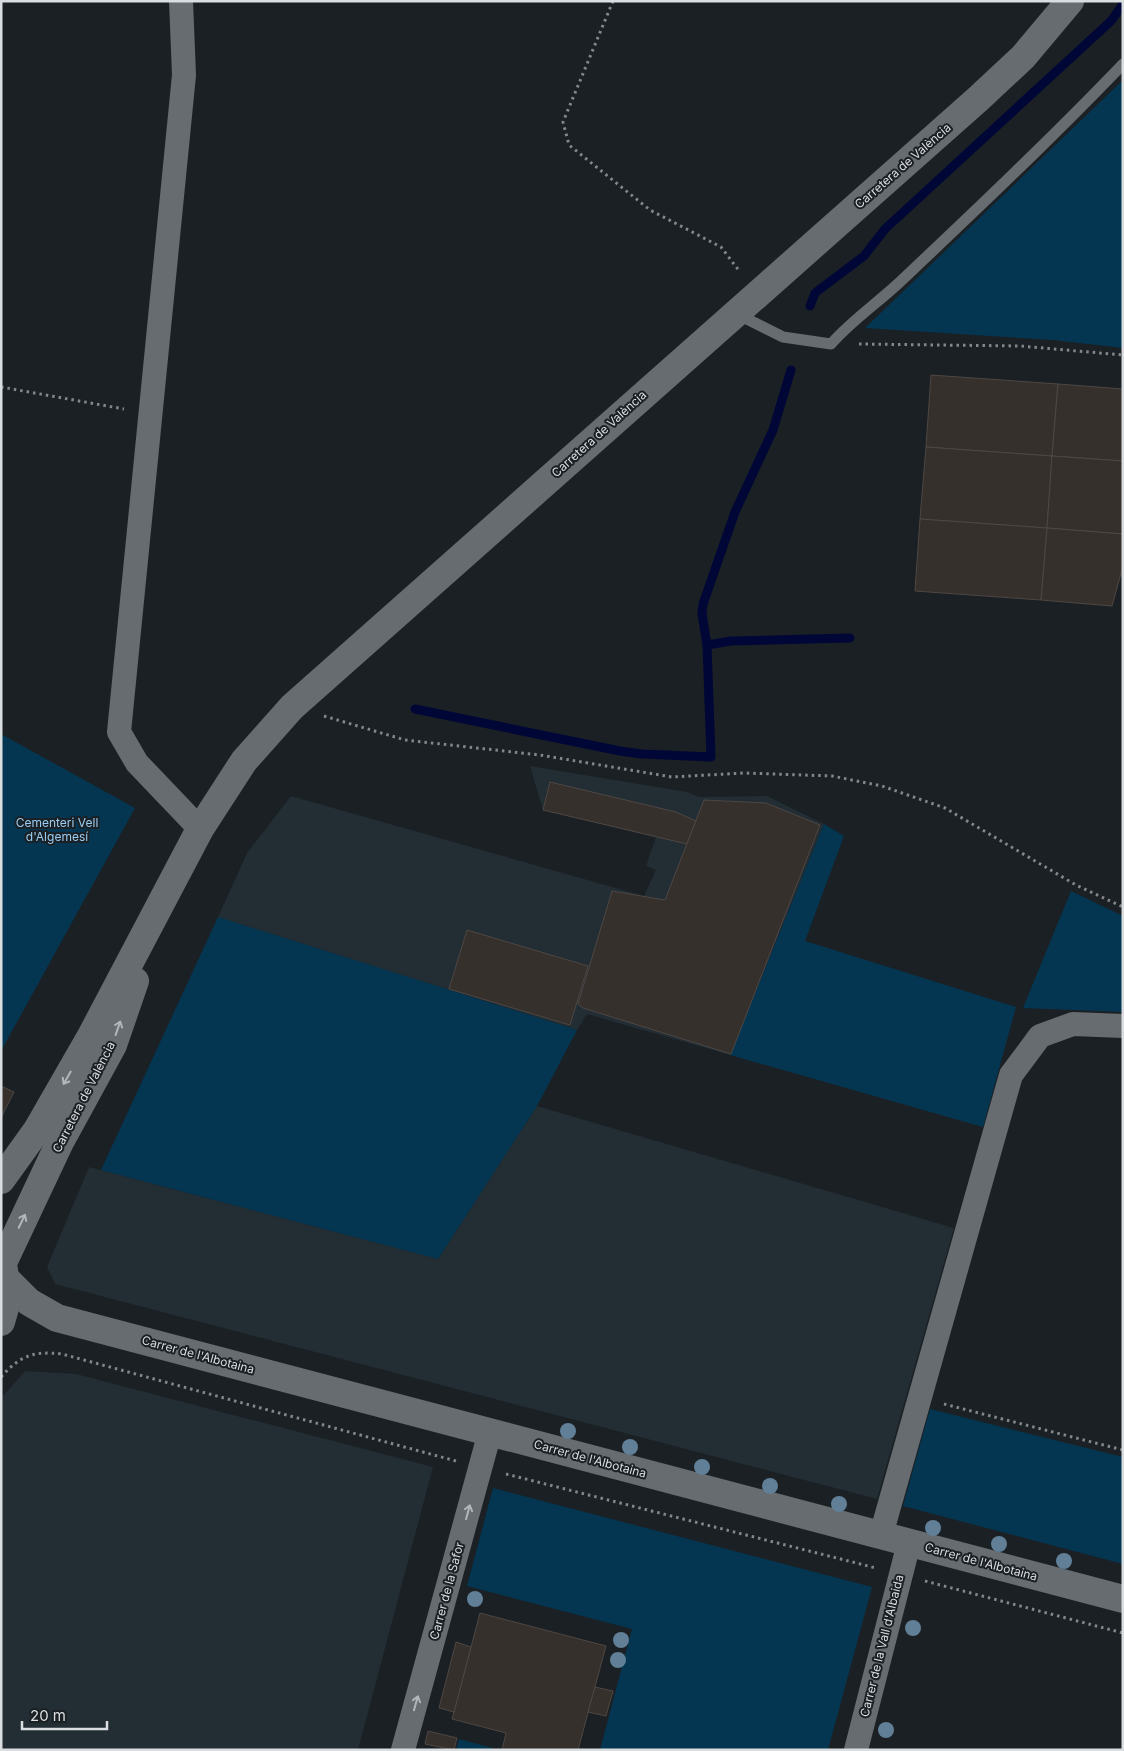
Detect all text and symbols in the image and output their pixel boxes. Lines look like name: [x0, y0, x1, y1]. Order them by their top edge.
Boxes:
street label: Carretera de València: [851, 120, 954, 211]
street label: Carretera de València: [548, 387, 649, 480]
park label: Cementeri Vell d'Algemesí: [16, 815, 98, 844]
one-way arrow: [114, 1021, 123, 1037]
street label: Carretera de València: [49, 1039, 118, 1155]
one-way arrow: [61, 1071, 71, 1085]
one-way arrow: [17, 1213, 27, 1228]
street label: Carrer de l'Albotaina: [140, 1332, 256, 1377]
street label: Carrer de l'Albotaina: [532, 1436, 648, 1481]
one-way arrow: [464, 1505, 474, 1521]
street label: Carrer de l'Albotaina: [923, 1539, 1039, 1584]
street label: Carrer de la Safor: [426, 1540, 467, 1641]
street label: Carrer de la Vall d'Albaida: [857, 1573, 906, 1719]
one-way arrow: [411, 1695, 421, 1711]
scale bar: [22, 1698, 108, 1730]
text: 20 m: [30, 1706, 66, 1725]

